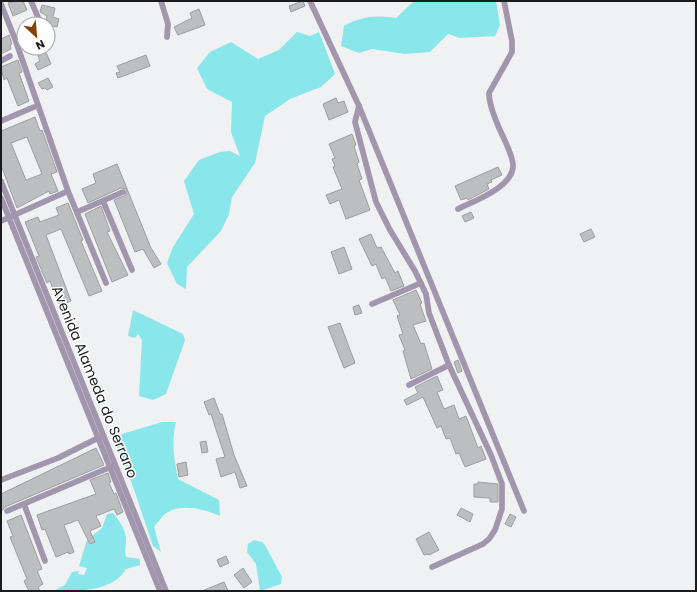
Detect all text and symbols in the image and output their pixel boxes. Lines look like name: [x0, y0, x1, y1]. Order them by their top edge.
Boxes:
north arrow: [16, 16, 56, 56]
text: N: [33, 36, 48, 54]
street label: Avenida Alameda do Serrano: [47, 283, 143, 481]

